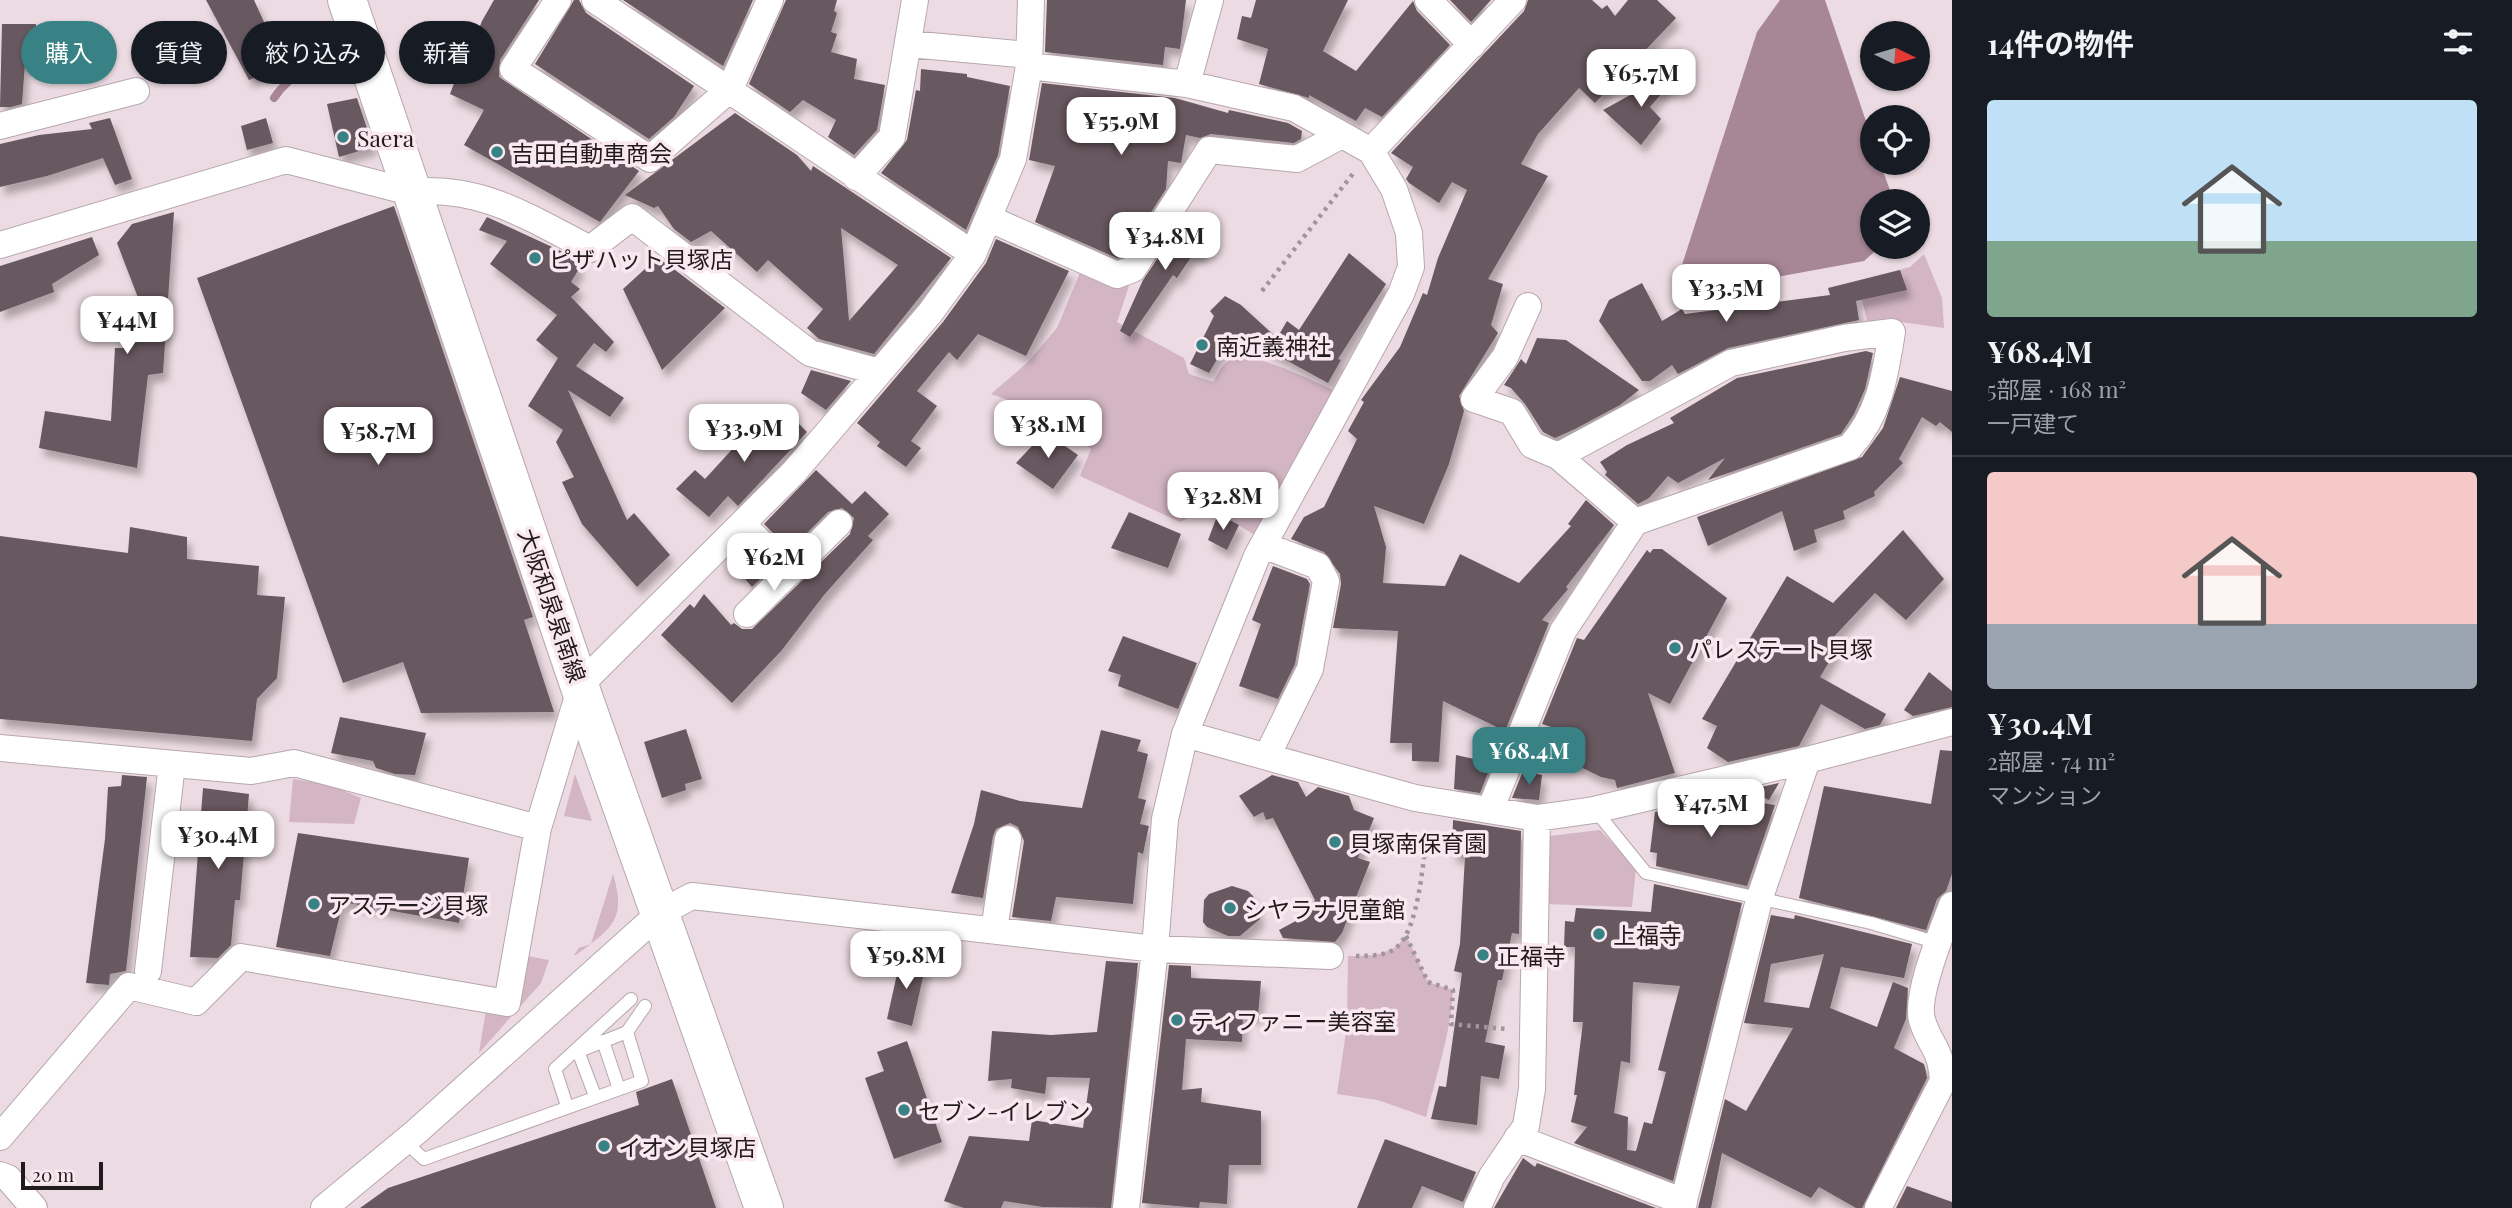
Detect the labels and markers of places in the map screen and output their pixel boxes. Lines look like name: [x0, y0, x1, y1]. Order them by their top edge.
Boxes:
pin: ¥65.7M: [1584, 50, 1698, 109]
pin: ¥55.9M: [1064, 97, 1178, 157]
place label: Saera: [357, 122, 415, 153]
marker: Saera: [335, 129, 351, 145]
place label: 吉田自動車商会: [511, 137, 672, 168]
marker: 吉田自動車商会: [489, 144, 505, 160]
pin: ¥34.8M: [1108, 212, 1222, 272]
place label: ピザハット貝塚店: [549, 243, 733, 274]
marker: ピザハット貝塚店: [527, 250, 543, 266]
pin: ¥33.5M: [1669, 264, 1783, 324]
pin: ¥44M: [86, 296, 168, 356]
place label: 南近義神社: [1216, 330, 1331, 361]
marker: 南近義神社: [1194, 337, 1210, 353]
pin: ¥38.1M: [991, 400, 1105, 460]
pin: ¥33.9M: [687, 405, 801, 464]
pin: ¥58.7M: [321, 407, 435, 467]
pin: ¥32.8M: [1166, 472, 1280, 532]
pin: ¥62M: [733, 534, 815, 593]
place label: パレステート貝塚: [1689, 633, 1873, 664]
marker: パレステート貝塚: [1667, 640, 1683, 656]
pin: ¥68.4M: [1472, 728, 1586, 787]
pin: ¥47.5M: [1654, 780, 1768, 839]
pin: ¥30.4M: [161, 812, 275, 871]
place label: 貝塚南保育園: [1349, 827, 1487, 858]
marker: 貝塚南保育園: [1327, 834, 1343, 850]
place label: アステージ貝塚: [328, 889, 489, 920]
place label: シヤラナ児童館: [1244, 893, 1405, 924]
marker: アステージ貝塚: [306, 896, 322, 912]
marker: シヤラナ児童館: [1222, 900, 1238, 916]
place label: 上福寺: [1613, 919, 1682, 950]
marker: 上福寺: [1591, 926, 1607, 942]
pin: ¥59.8M: [849, 932, 963, 991]
place label: 正福寺: [1497, 940, 1566, 971]
marker: 正福寺: [1475, 947, 1491, 963]
place label: ティファニー美容室: [1191, 1005, 1397, 1036]
marker: ティファニー美容室: [1169, 1012, 1185, 1028]
place label: セブン-イレブン: [918, 1095, 1090, 1126]
marker: セブン-イレブン: [896, 1102, 912, 1118]
place label: イオン貝塚店: [618, 1131, 756, 1162]
marker: イオン貝塚店: [596, 1138, 612, 1154]

